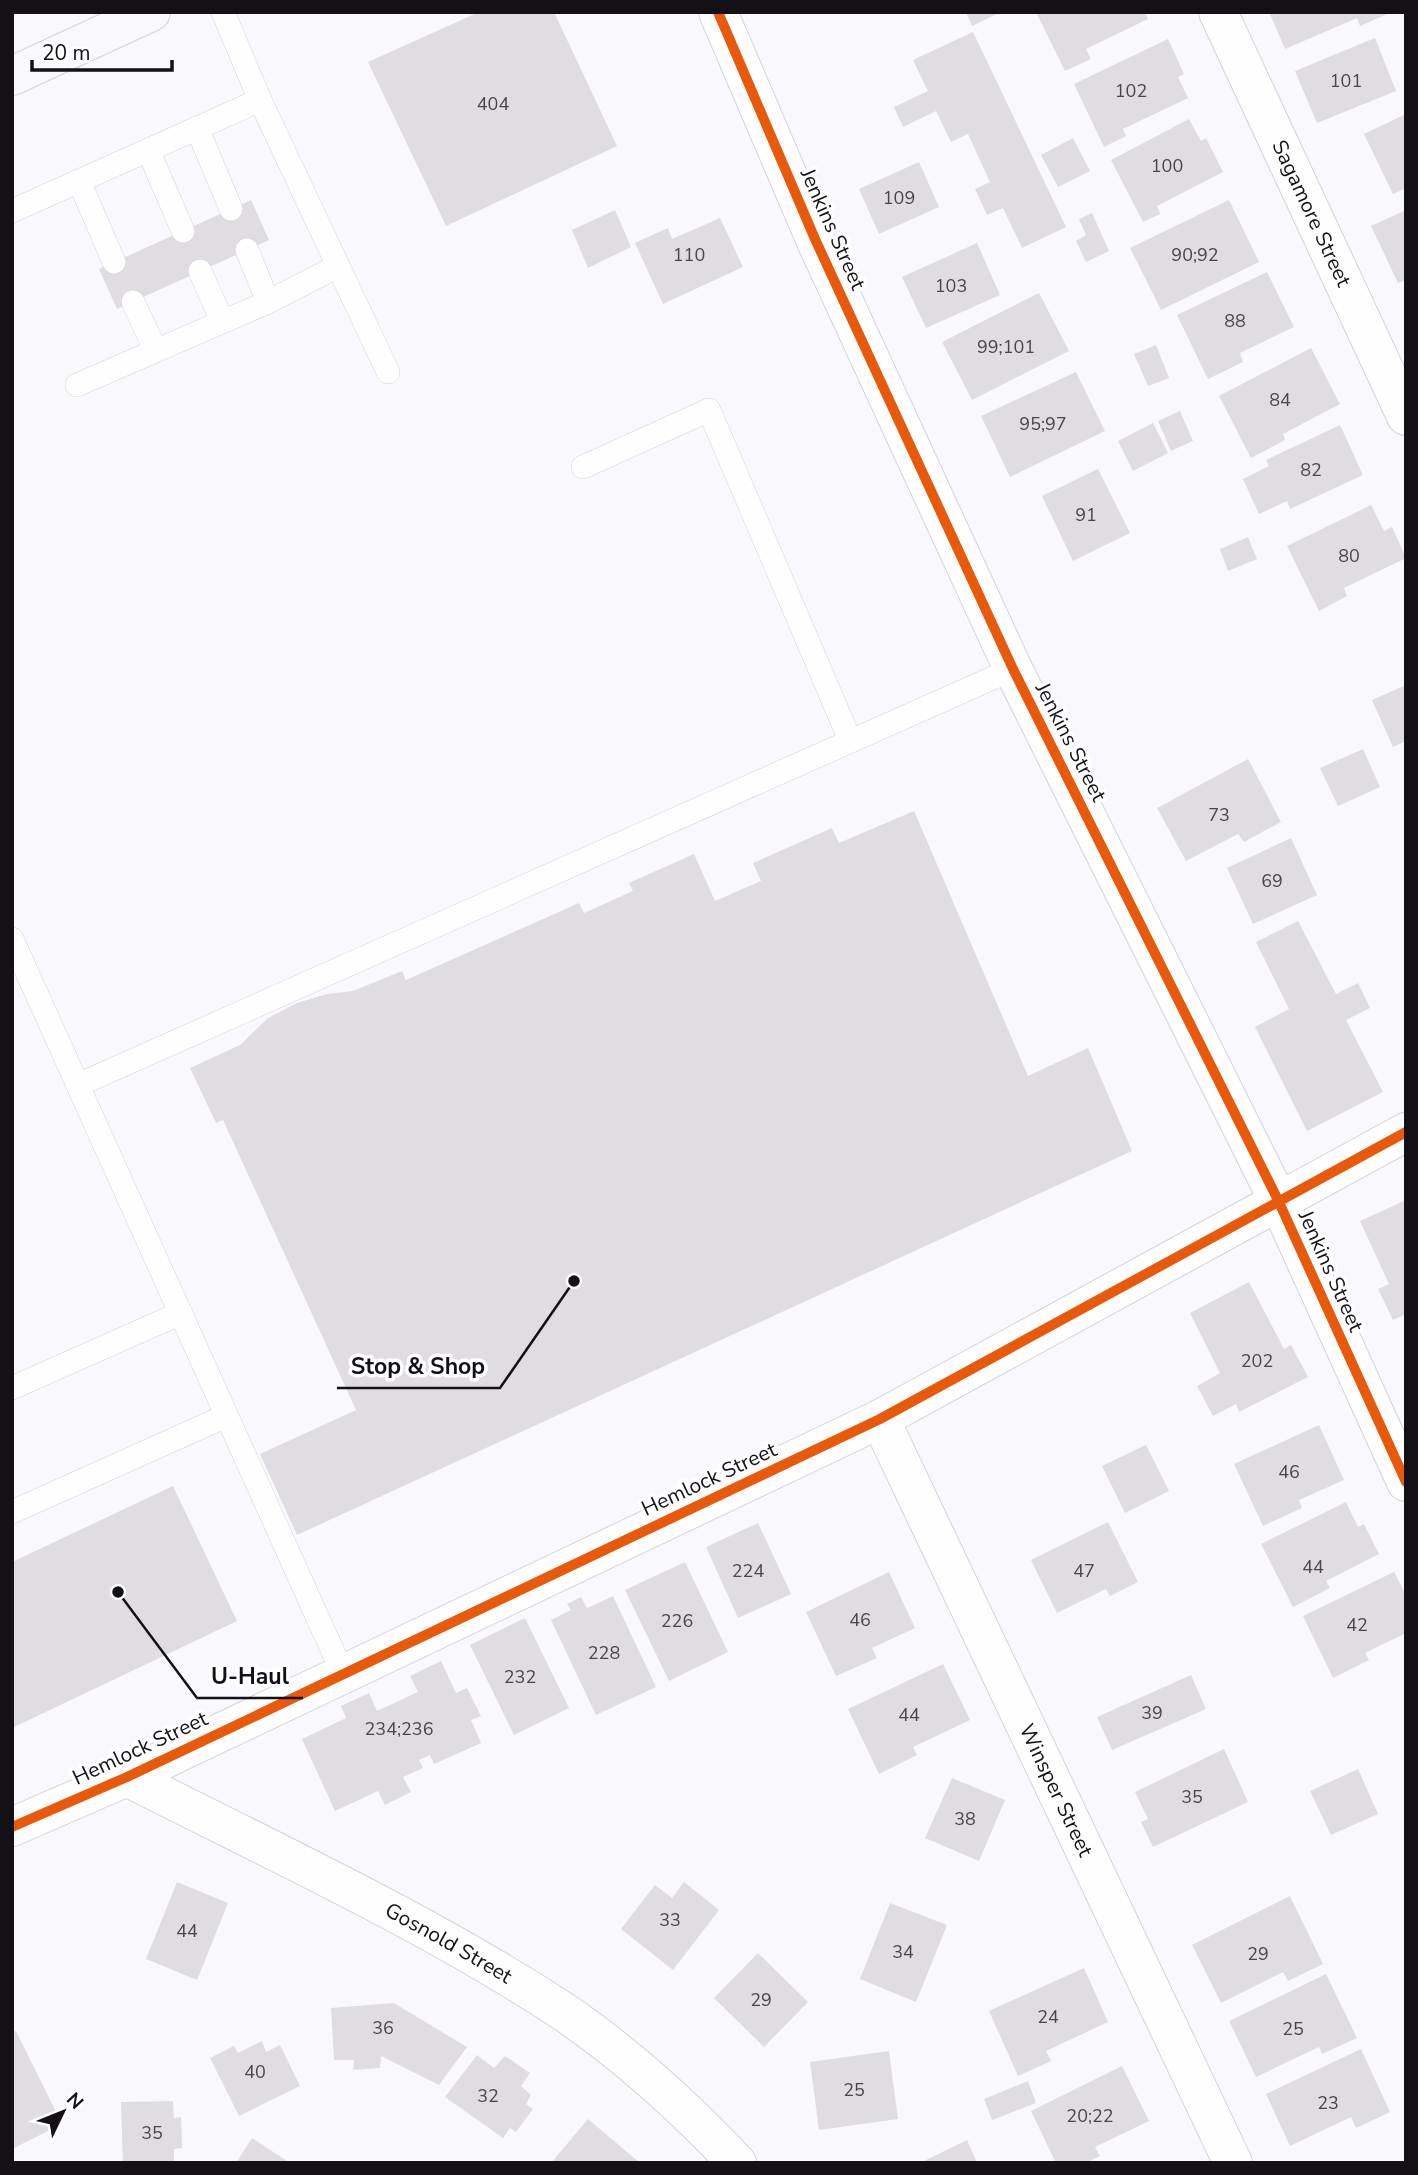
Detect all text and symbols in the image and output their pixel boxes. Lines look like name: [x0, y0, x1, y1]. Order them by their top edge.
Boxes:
scale bar: [32, 28, 172, 72]
text: 20 m: [42, 39, 91, 67]
house number: 101: [1330, 69, 1362, 93]
house number: 102: [1115, 79, 1147, 103]
house number: 404: [477, 92, 509, 116]
street label: Sagamore Street: [1266, 136, 1358, 292]
house number: 100: [1151, 154, 1183, 178]
street label: Jenkins Street: [793, 163, 872, 295]
house number: 109: [883, 186, 915, 210]
house number: 110: [673, 243, 705, 267]
house number: 90;92: [1171, 243, 1219, 267]
house number: 103: [935, 274, 967, 298]
house number: 88: [1224, 309, 1246, 333]
house number: 99;101: [977, 335, 1035, 359]
house number: 84: [1269, 388, 1291, 412]
house number: 95;97: [1019, 412, 1067, 436]
house number: 82: [1300, 458, 1322, 482]
house number: 91: [1075, 503, 1097, 527]
house number: 80: [1338, 544, 1360, 568]
street label: Jenkins Street: [1029, 677, 1113, 807]
house number: 73: [1208, 803, 1230, 827]
house number: 69: [1261, 869, 1283, 893]
street label: Jenkins Street: [1291, 1205, 1370, 1337]
callout: Stop & Shop: [337, 1344, 500, 1388]
house number: 202: [1241, 1349, 1273, 1373]
text: Stop & Shop: [351, 1351, 485, 1382]
street label: Hemlock Street: [637, 1435, 782, 1523]
house number: 46: [1278, 1460, 1300, 1484]
house number: 44: [1302, 1555, 1324, 1579]
house number: 224: [732, 1559, 764, 1583]
house number: 47: [1073, 1559, 1095, 1583]
house number: 46: [849, 1608, 871, 1632]
house number: 226: [661, 1609, 693, 1633]
house number: 42: [1346, 1613, 1368, 1637]
house number: 228: [588, 1641, 620, 1665]
callout: U-Haul: [197, 1654, 303, 1698]
text: U-Haul: [211, 1661, 290, 1692]
house number: 232: [504, 1665, 536, 1689]
house number: 39: [1141, 1701, 1163, 1725]
house number: 44: [898, 1703, 920, 1727]
street label: Hemlock Street: [68, 1704, 213, 1792]
house number: 234;236: [365, 1717, 433, 1741]
street label: Winsper Street: [1013, 1719, 1100, 1862]
house number: 35: [1181, 1785, 1203, 1809]
house number: 38: [954, 1807, 976, 1831]
street label: Gosnold Street: [380, 1896, 518, 1990]
house number: 33: [659, 1908, 681, 1932]
house number: 44: [176, 1919, 198, 1943]
house number: 34: [892, 1940, 914, 1964]
house number: 29: [1247, 1942, 1269, 1966]
house number: 29: [750, 1988, 772, 2012]
house number: 24: [1037, 2005, 1059, 2029]
house number: 36: [372, 2016, 394, 2040]
house number: 25: [1282, 2017, 1304, 2041]
house number: 40: [244, 2060, 266, 2084]
north arrow: [28, 2077, 98, 2147]
house number: 25: [843, 2078, 865, 2102]
house number: 32: [477, 2084, 499, 2108]
text: N: [60, 2087, 89, 2115]
house number: 23: [1317, 2091, 1339, 2115]
house number: 20;22: [1066, 2104, 1114, 2128]
house number: 35: [141, 2121, 163, 2145]

